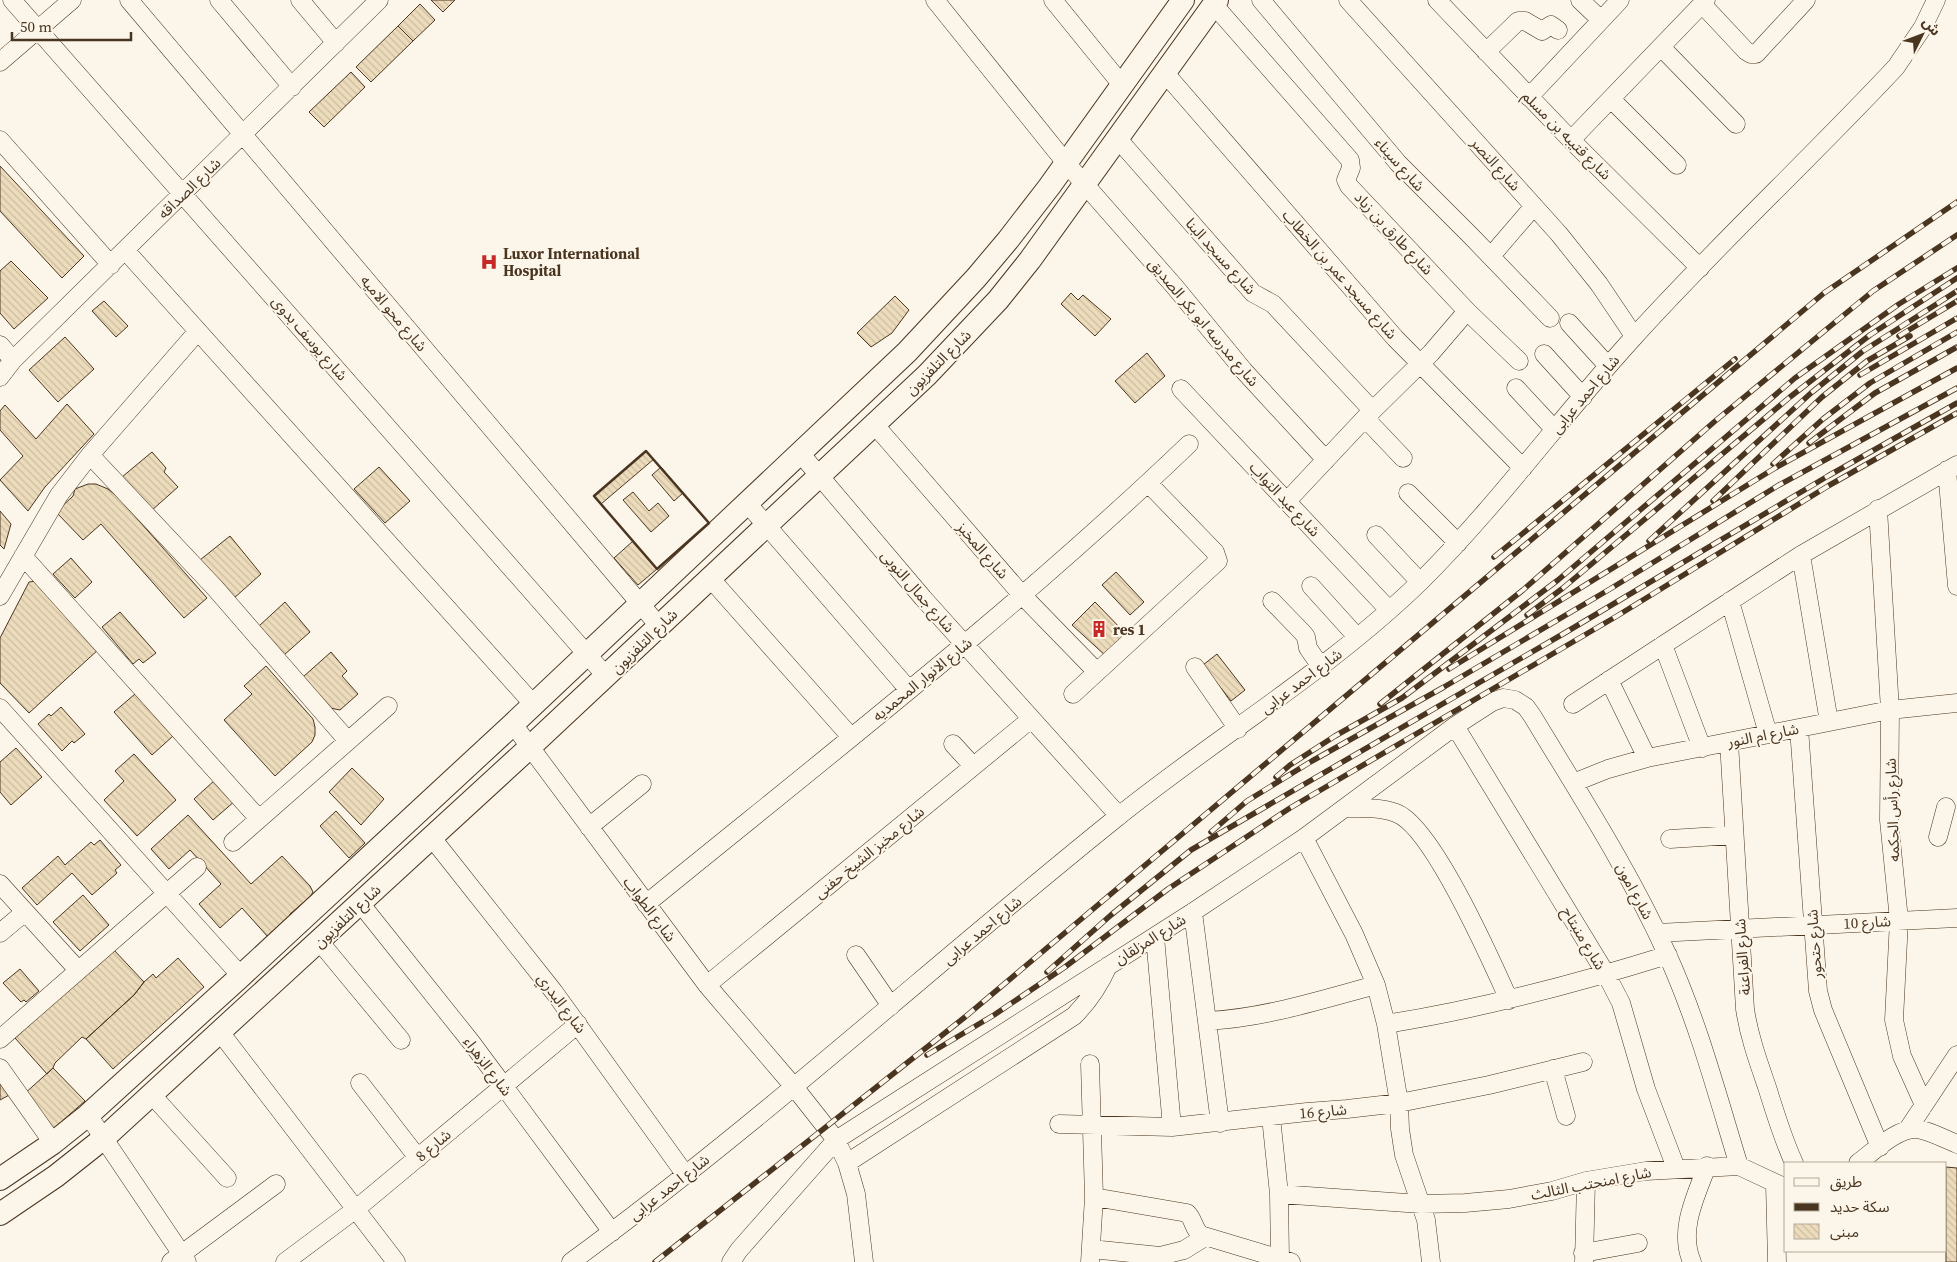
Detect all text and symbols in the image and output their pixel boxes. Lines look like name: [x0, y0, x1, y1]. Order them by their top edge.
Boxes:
scale bar: [12, 10, 131, 42]
north arrow: [1897, 10, 1947, 60]
text: ش: [1918, 12, 1946, 40]
text: 50 m: [20, 16, 52, 37]
street label: شارع قتيبه بن مسلم: [1516, 86, 1617, 186]
street label: شارع النصر: [1464, 132, 1526, 197]
street label: شارع سيناء: [1369, 133, 1430, 197]
street label: شارع الصداقه: [153, 153, 227, 225]
street label: شارع طارق بن زياد: [1348, 187, 1438, 281]
street label: شارع مسجد عمر بن الخطاب: [1276, 205, 1402, 345]
street label: شارع مسجد البنا: [1179, 213, 1261, 300]
place label: Luxor International Hospital: [503, 243, 640, 281]
hospital icon: Luxor International Hospital: [479, 252, 499, 272]
street label: شارع مدرسه ابو بكر الصديق: [1142, 253, 1264, 392]
street label: شارع محو الاميه: [354, 270, 432, 357]
street label: شارع يوسف بدوى: [266, 291, 353, 386]
street label: شارع التلفزيون: [901, 324, 977, 401]
street label: شارع احمد عرابى: [1546, 350, 1626, 439]
street label: شارع عبد التواب: [1243, 457, 1325, 543]
street label: شارع المخبز: [950, 516, 1014, 585]
street label: شارع جمال النوبى: [875, 545, 960, 638]
street label: شارع التلفزيون: [606, 604, 683, 680]
building icon: res 1: [1089, 619, 1109, 639]
place label: res 1: [1113, 619, 1146, 640]
street label: شارع الانوار المحمديه: [868, 632, 978, 727]
street label: شارع احمد عرابى: [1256, 643, 1347, 720]
street label: شارع ام النور: [1725, 718, 1801, 754]
street label: شارع رأس الحكمه: [1880, 758, 1906, 862]
street label: شارع مخبز الشيخ حفنى: [809, 801, 930, 905]
street label: شارع امون: [1610, 859, 1659, 924]
street label: شارع الطواب: [617, 872, 682, 947]
street label: شارع التلفزيون: [309, 879, 387, 954]
street label: شارع احمد عرابى: [938, 891, 1027, 971]
street label: شارع منبتاح: [1555, 902, 1611, 975]
street label: شارع حتحور: [1801, 908, 1829, 980]
street label: شارع المزلقان: [1110, 909, 1191, 971]
street label: شارع 10: [1843, 910, 1892, 936]
street label: شارع الفراعنة: [1729, 918, 1757, 996]
street label: شارع البدري: [531, 969, 592, 1039]
street label: شارع الزهراء: [457, 1032, 517, 1101]
street label: شارع 16: [1298, 1098, 1348, 1126]
street label: شارع 8: [411, 1124, 457, 1168]
street label: شارع احمد عرابى: [624, 1149, 715, 1227]
street label: شارع امنحتب الثالث: [1529, 1161, 1654, 1207]
legend: [1784, 1162, 1947, 1252]
text: طريق: [1830, 1171, 1862, 1192]
text: سكة حديد: [1830, 1196, 1890, 1217]
text: مبنى: [1830, 1221, 1859, 1242]

